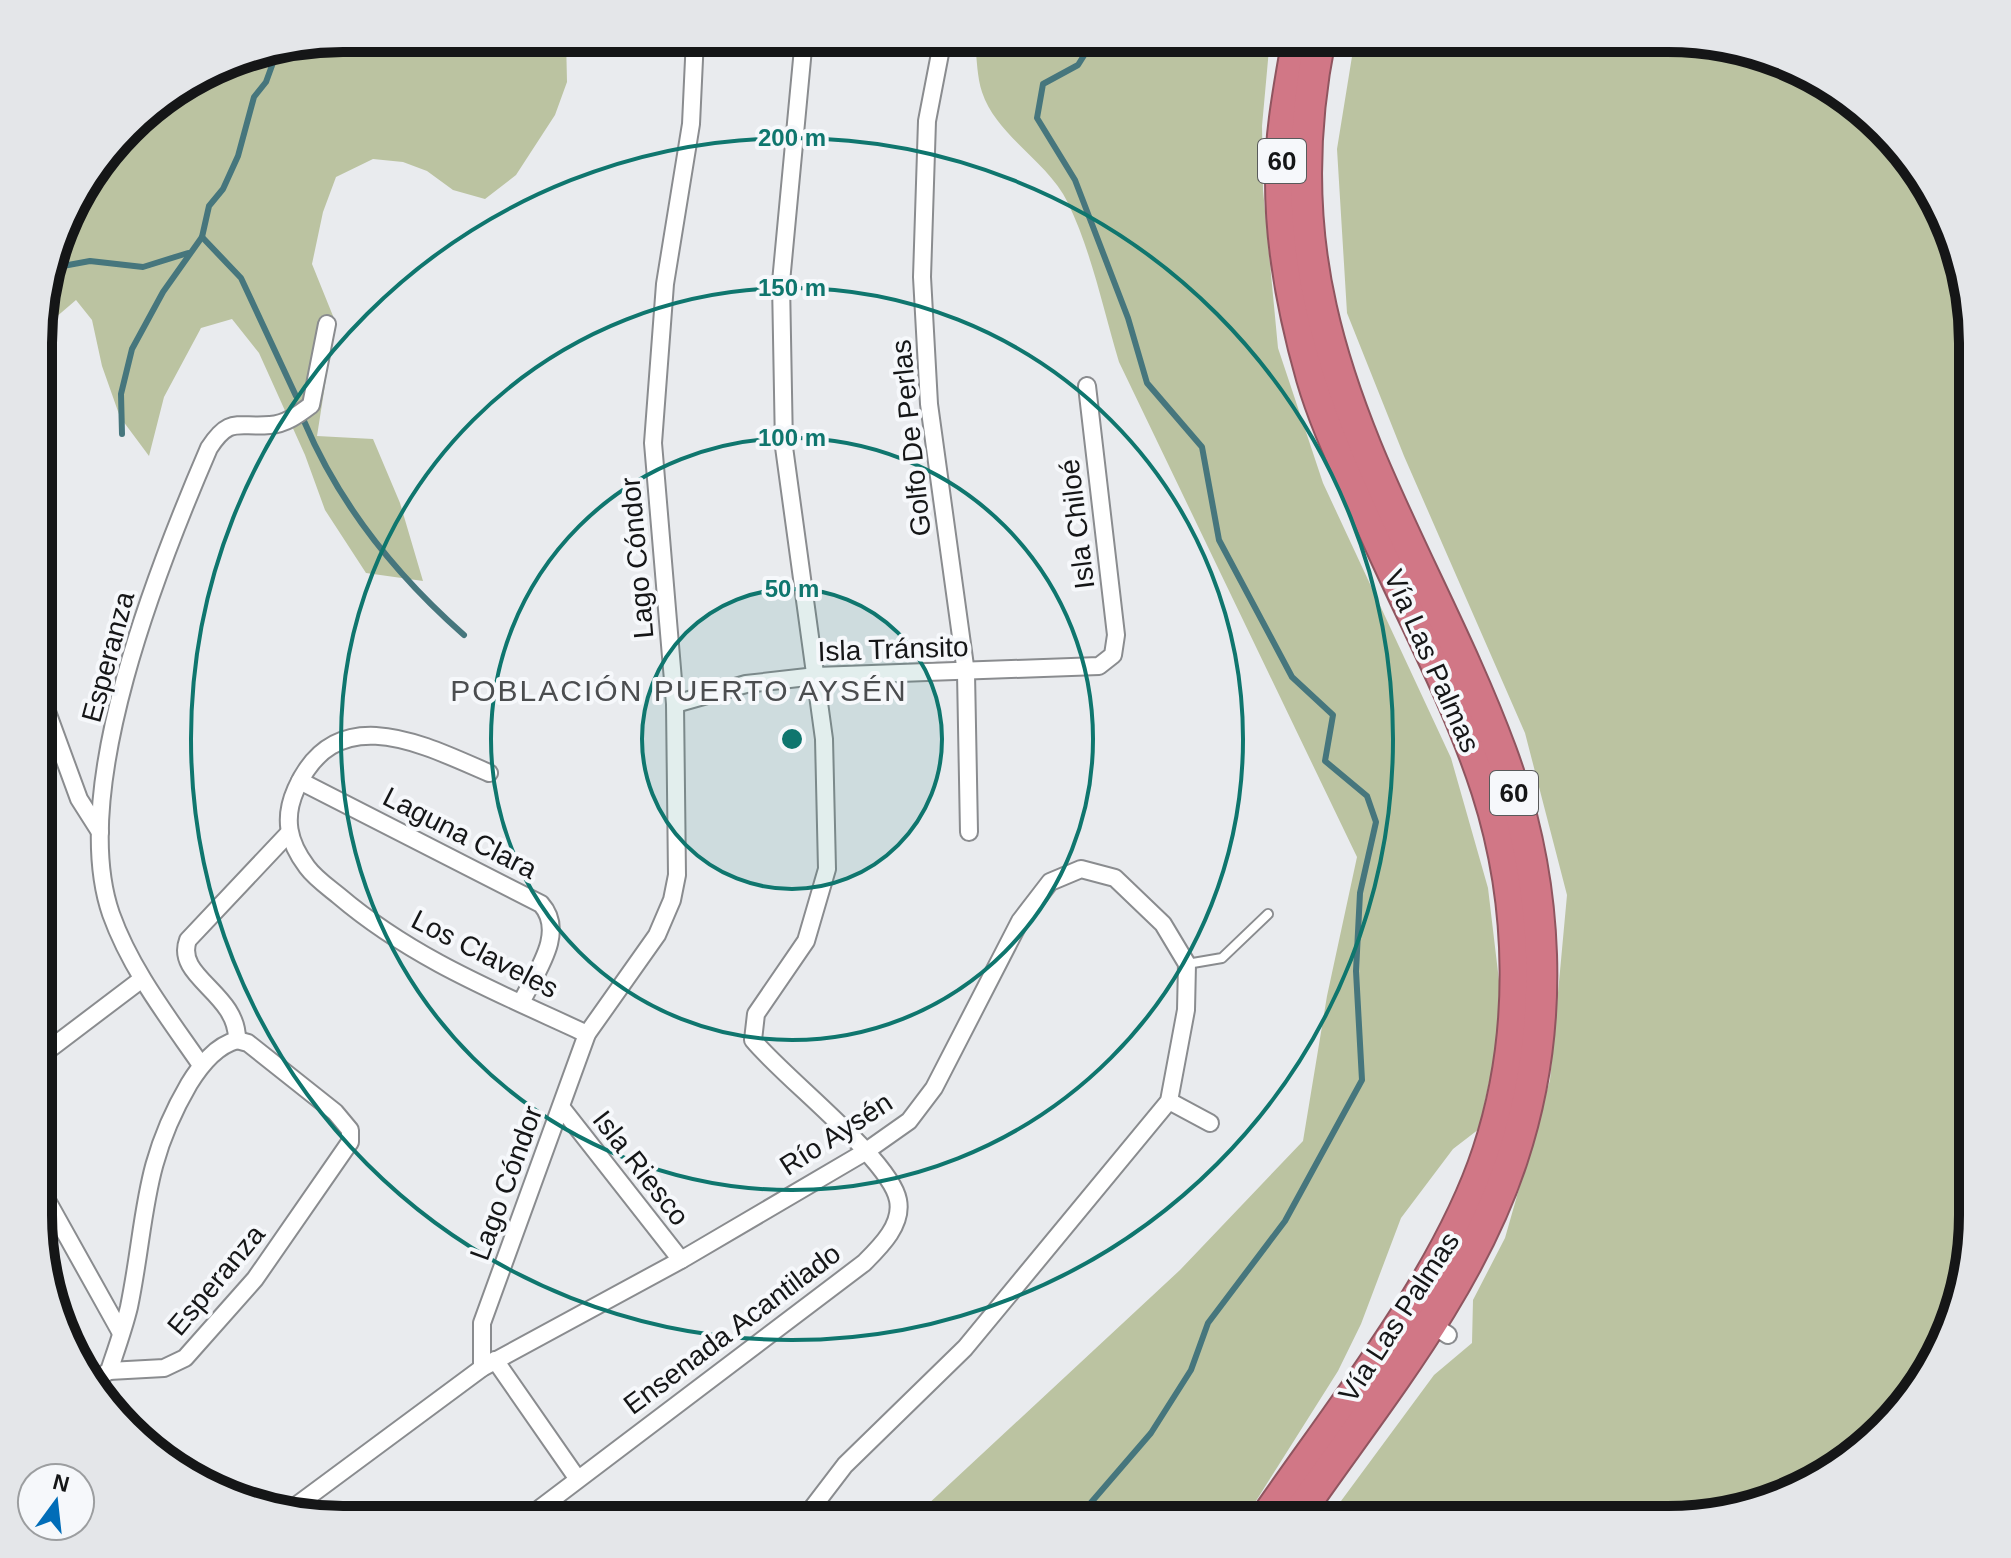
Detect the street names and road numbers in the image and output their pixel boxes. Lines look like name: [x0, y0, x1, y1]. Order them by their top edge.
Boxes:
road number: 60: [1258, 139, 1306, 183]
street label: Golfo De Perlas: [885, 338, 937, 538]
street label: Isla Chiloé: [1054, 457, 1100, 591]
street label: Lago Cóndor: [615, 476, 659, 640]
street label: Vía Las Palmas: [1378, 565, 1486, 757]
street label: Esperanza: [76, 588, 140, 726]
street label: Isla Tránsito: [817, 631, 969, 667]
road number: 60: [1490, 771, 1538, 815]
street label: Laguna Clara: [378, 781, 542, 885]
street label: Los Claveles: [407, 904, 563, 1004]
street label: Río Aysén: [774, 1086, 898, 1182]
street label: Lago Cóndor: [464, 1102, 548, 1264]
street label: Isla Riesco: [587, 1105, 695, 1231]
street label: Esperanza: [161, 1218, 271, 1341]
street label: Vía Las Palmas: [1333, 1226, 1465, 1408]
street label: Ensenada Acantilado: [618, 1237, 846, 1421]

